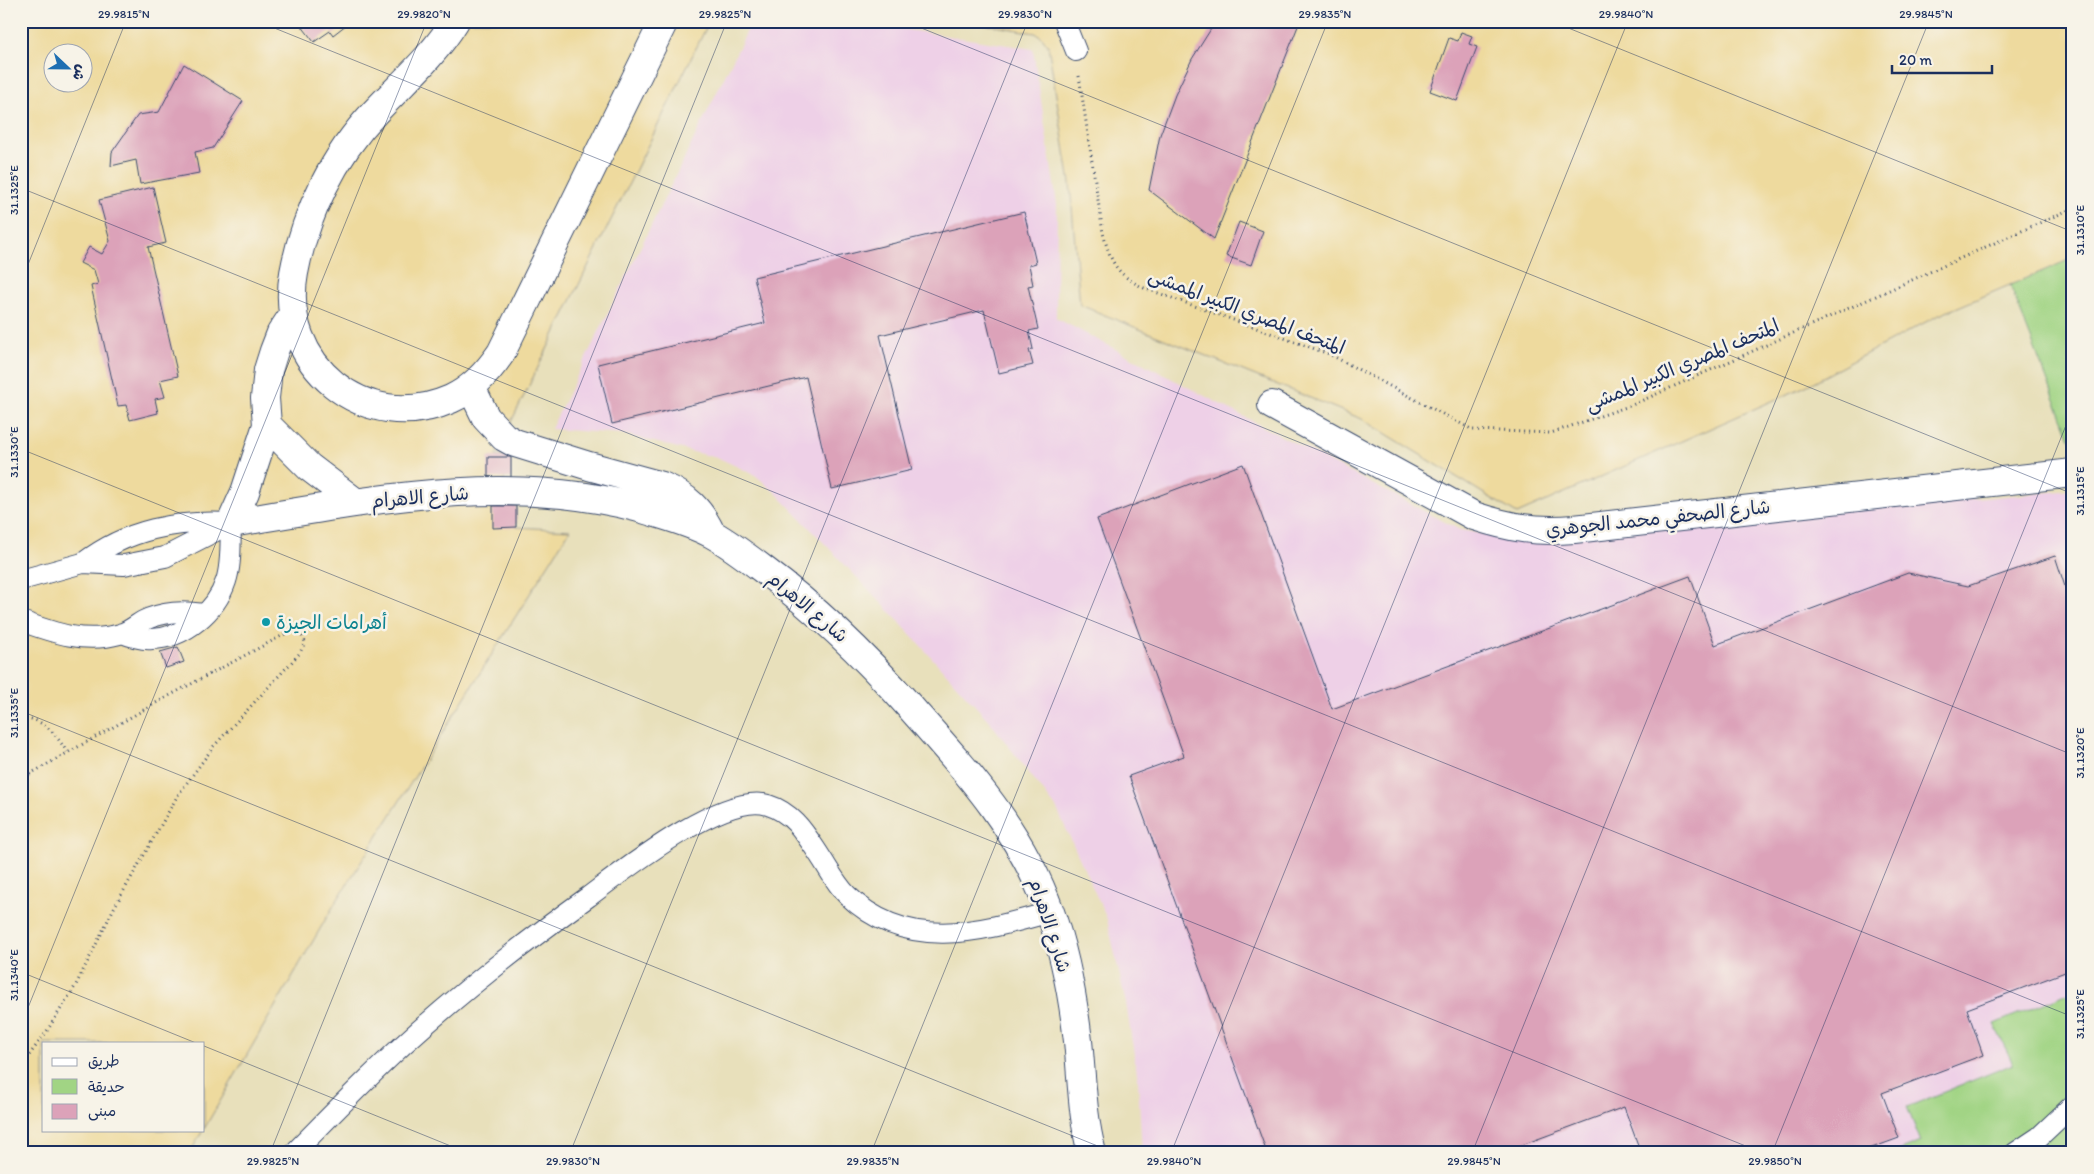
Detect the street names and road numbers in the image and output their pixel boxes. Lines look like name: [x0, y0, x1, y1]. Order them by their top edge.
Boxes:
street label: المتحف المصري الكبير الممشى: [1144, 263, 1348, 362]
street label: المتحف المصري الكبير الممشى: [1582, 314, 1784, 419]
street label: شارع الاهرام: [370, 481, 470, 516]
street label: شارع الصحفي محمد الجوهري: [1545, 495, 1772, 546]
street label: شارع الاهرام: [761, 567, 853, 650]
street label: شارع الاهرام: [1021, 875, 1076, 976]

